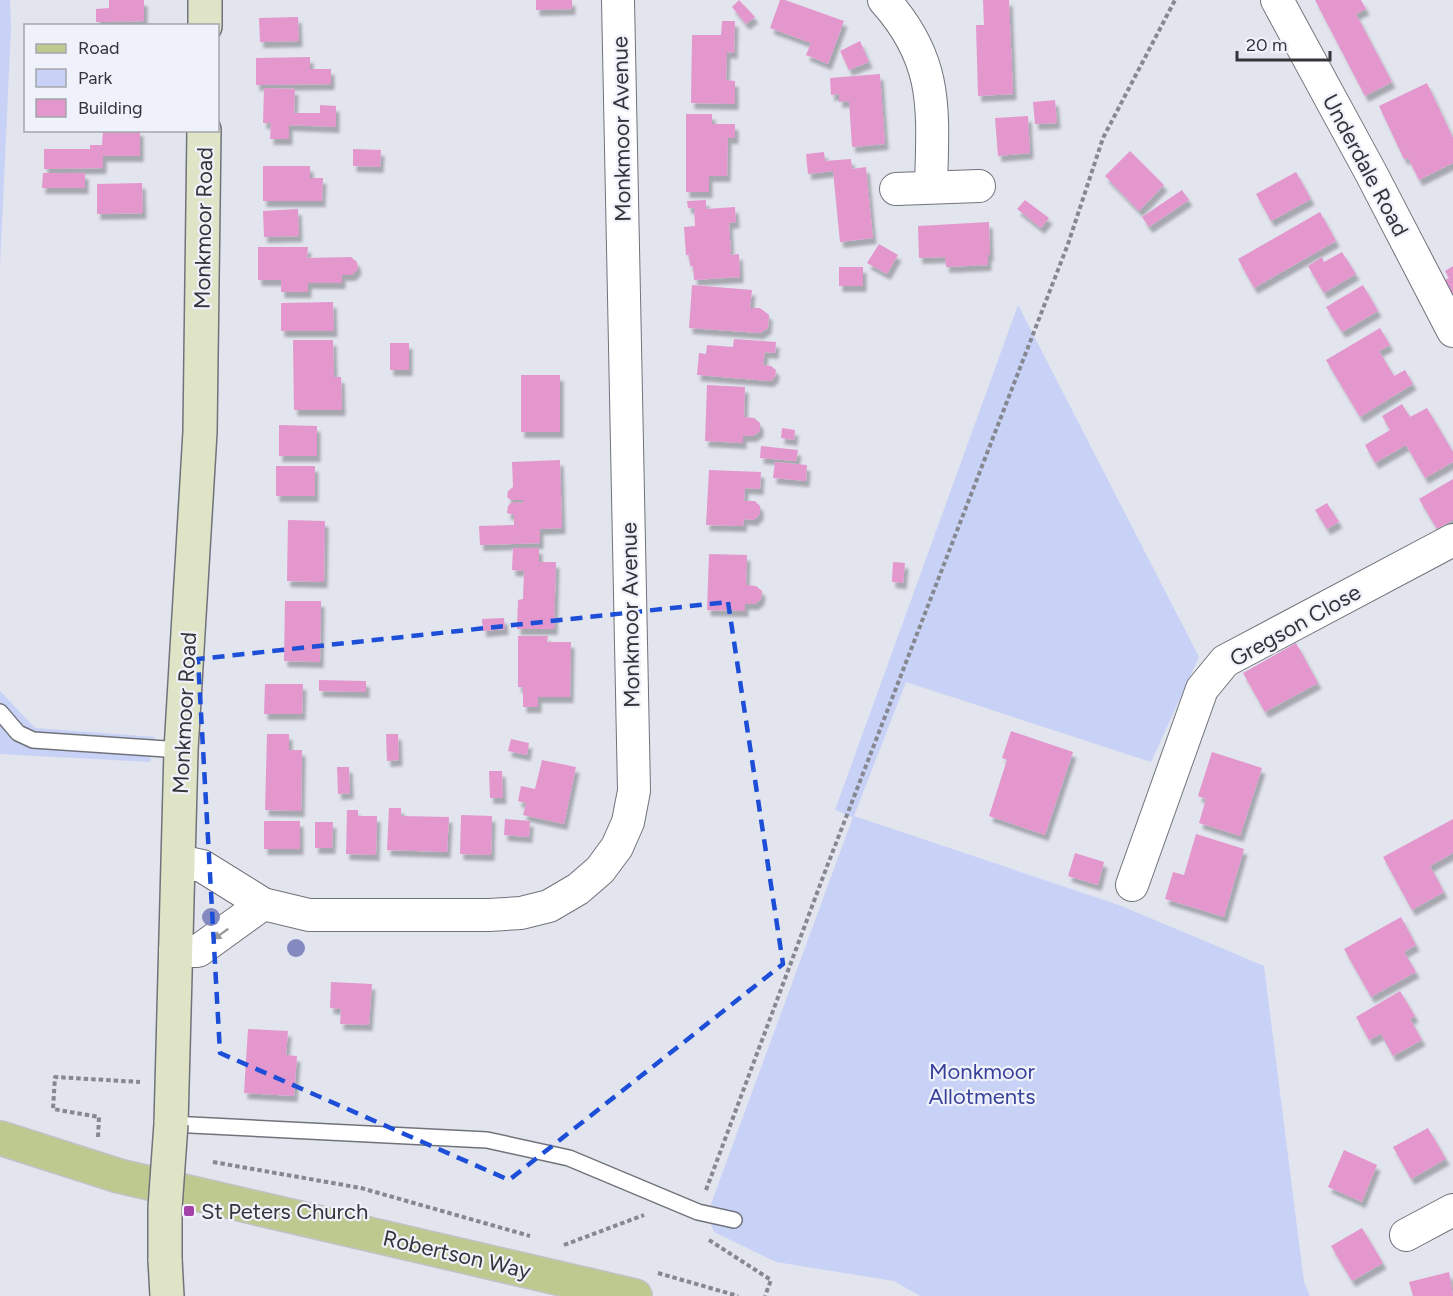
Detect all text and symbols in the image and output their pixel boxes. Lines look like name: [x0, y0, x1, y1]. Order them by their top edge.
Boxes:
legend: [24, 24, 219, 132]
scale bar: [1237, 24, 1330, 62]
text: 20 m: [1246, 34, 1287, 56]
street label: Monkmoor Avenue: [606, 36, 637, 222]
text: Road: [78, 37, 119, 59]
text: Park: [78, 67, 113, 89]
street label: Underdale Road: [1317, 89, 1414, 241]
text: Building: [78, 97, 143, 119]
street label: Monkmoor Road: [189, 147, 218, 309]
street label: Monkmoor Avenue: [615, 522, 646, 708]
street label: Gregson Close: [1225, 578, 1365, 673]
street label: Monkmoor Road: [167, 631, 202, 795]
one-way arrow: [214, 928, 230, 940]
park label: Monkmoor Allotments: [928, 1058, 1036, 1110]
place label: St Peters Church: [201, 1198, 368, 1225]
marker: St Peters Church: [182, 1204, 196, 1218]
street label: Robertson Way: [380, 1224, 534, 1285]

